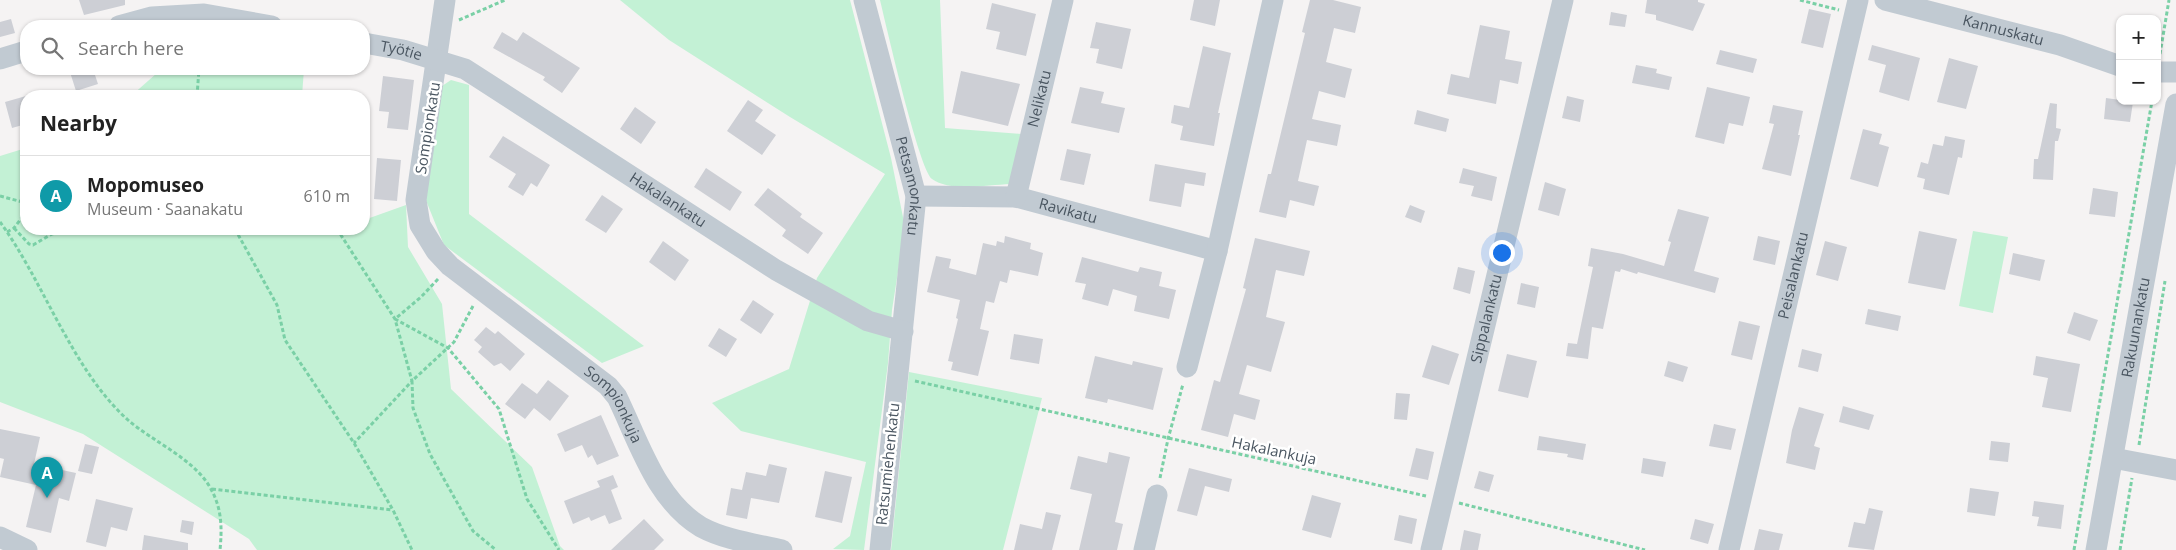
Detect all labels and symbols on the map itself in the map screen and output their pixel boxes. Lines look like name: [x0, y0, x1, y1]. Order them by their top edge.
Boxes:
street label: Kannuskatu: [1961, 9, 2046, 49]
street label: Työtie: [379, 35, 425, 64]
street label: Nelikatu: [1022, 68, 1055, 129]
street label: Sompionkatu: [410, 80, 444, 175]
street label: Petsamonkatu: [892, 134, 927, 237]
street label: Hakalankatu: [626, 167, 711, 231]
street label: Ravikatu: [1037, 193, 1100, 227]
street label: Peisalankatu: [1773, 230, 1812, 321]
your location: [1489, 240, 1515, 266]
street label: Sippalankatu: [1465, 272, 1506, 365]
street label: Rakuunankatu: [2116, 276, 2154, 379]
street label: Sompionkuja: [581, 361, 647, 446]
street label: Ratsumiehenkatu: [871, 402, 903, 526]
street label: Hakalankuja: [1230, 431, 1318, 469]
pin: A: [31, 457, 63, 498]

